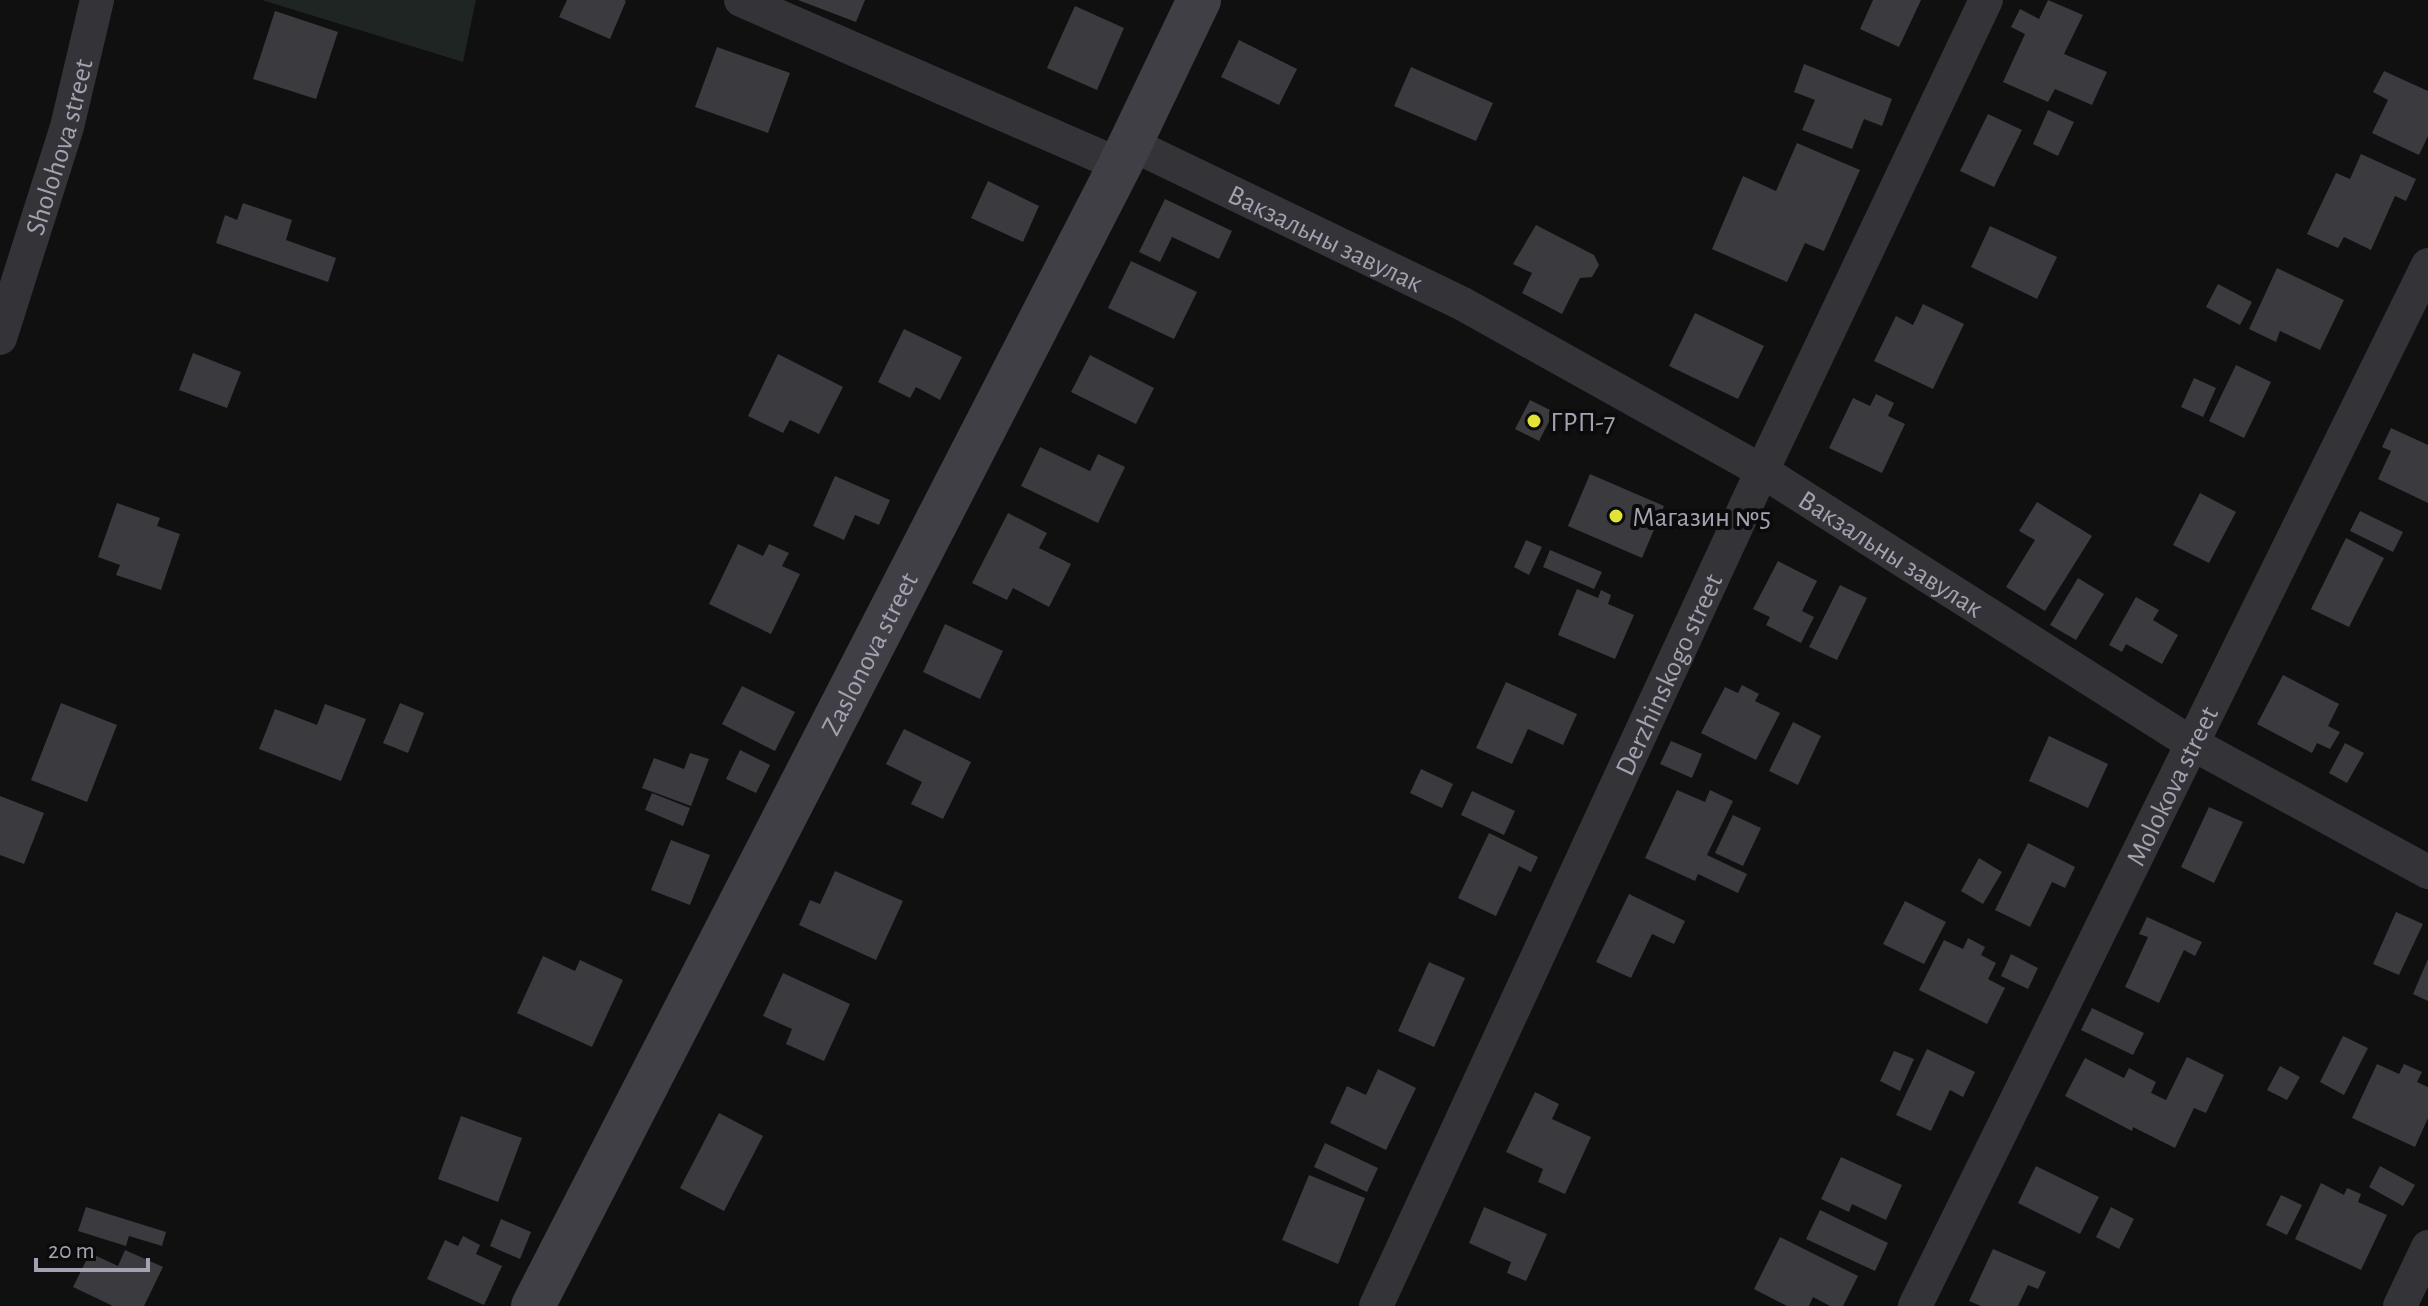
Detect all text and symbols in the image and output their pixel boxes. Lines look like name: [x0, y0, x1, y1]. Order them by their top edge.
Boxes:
street label: Sholohova street: [22, 56, 99, 239]
street label: Вакзальны завулак: [1223, 181, 1427, 298]
place label: ГРП-7: [1550, 409, 1616, 437]
marker: ГРП-7: [1525, 412, 1543, 430]
street label: Вакзальны завулак: [1793, 486, 1988, 623]
place label: Магазин №5: [1632, 504, 1771, 532]
marker: Магазин №5: [1607, 507, 1625, 525]
street label: Zaslonova street: [817, 568, 924, 740]
street label: Derzhinskogo street: [1611, 570, 1729, 780]
street label: Molokova street: [2122, 702, 2224, 871]
scale bar: [36, 1222, 148, 1272]
text: 20 m: [48, 1239, 95, 1263]

